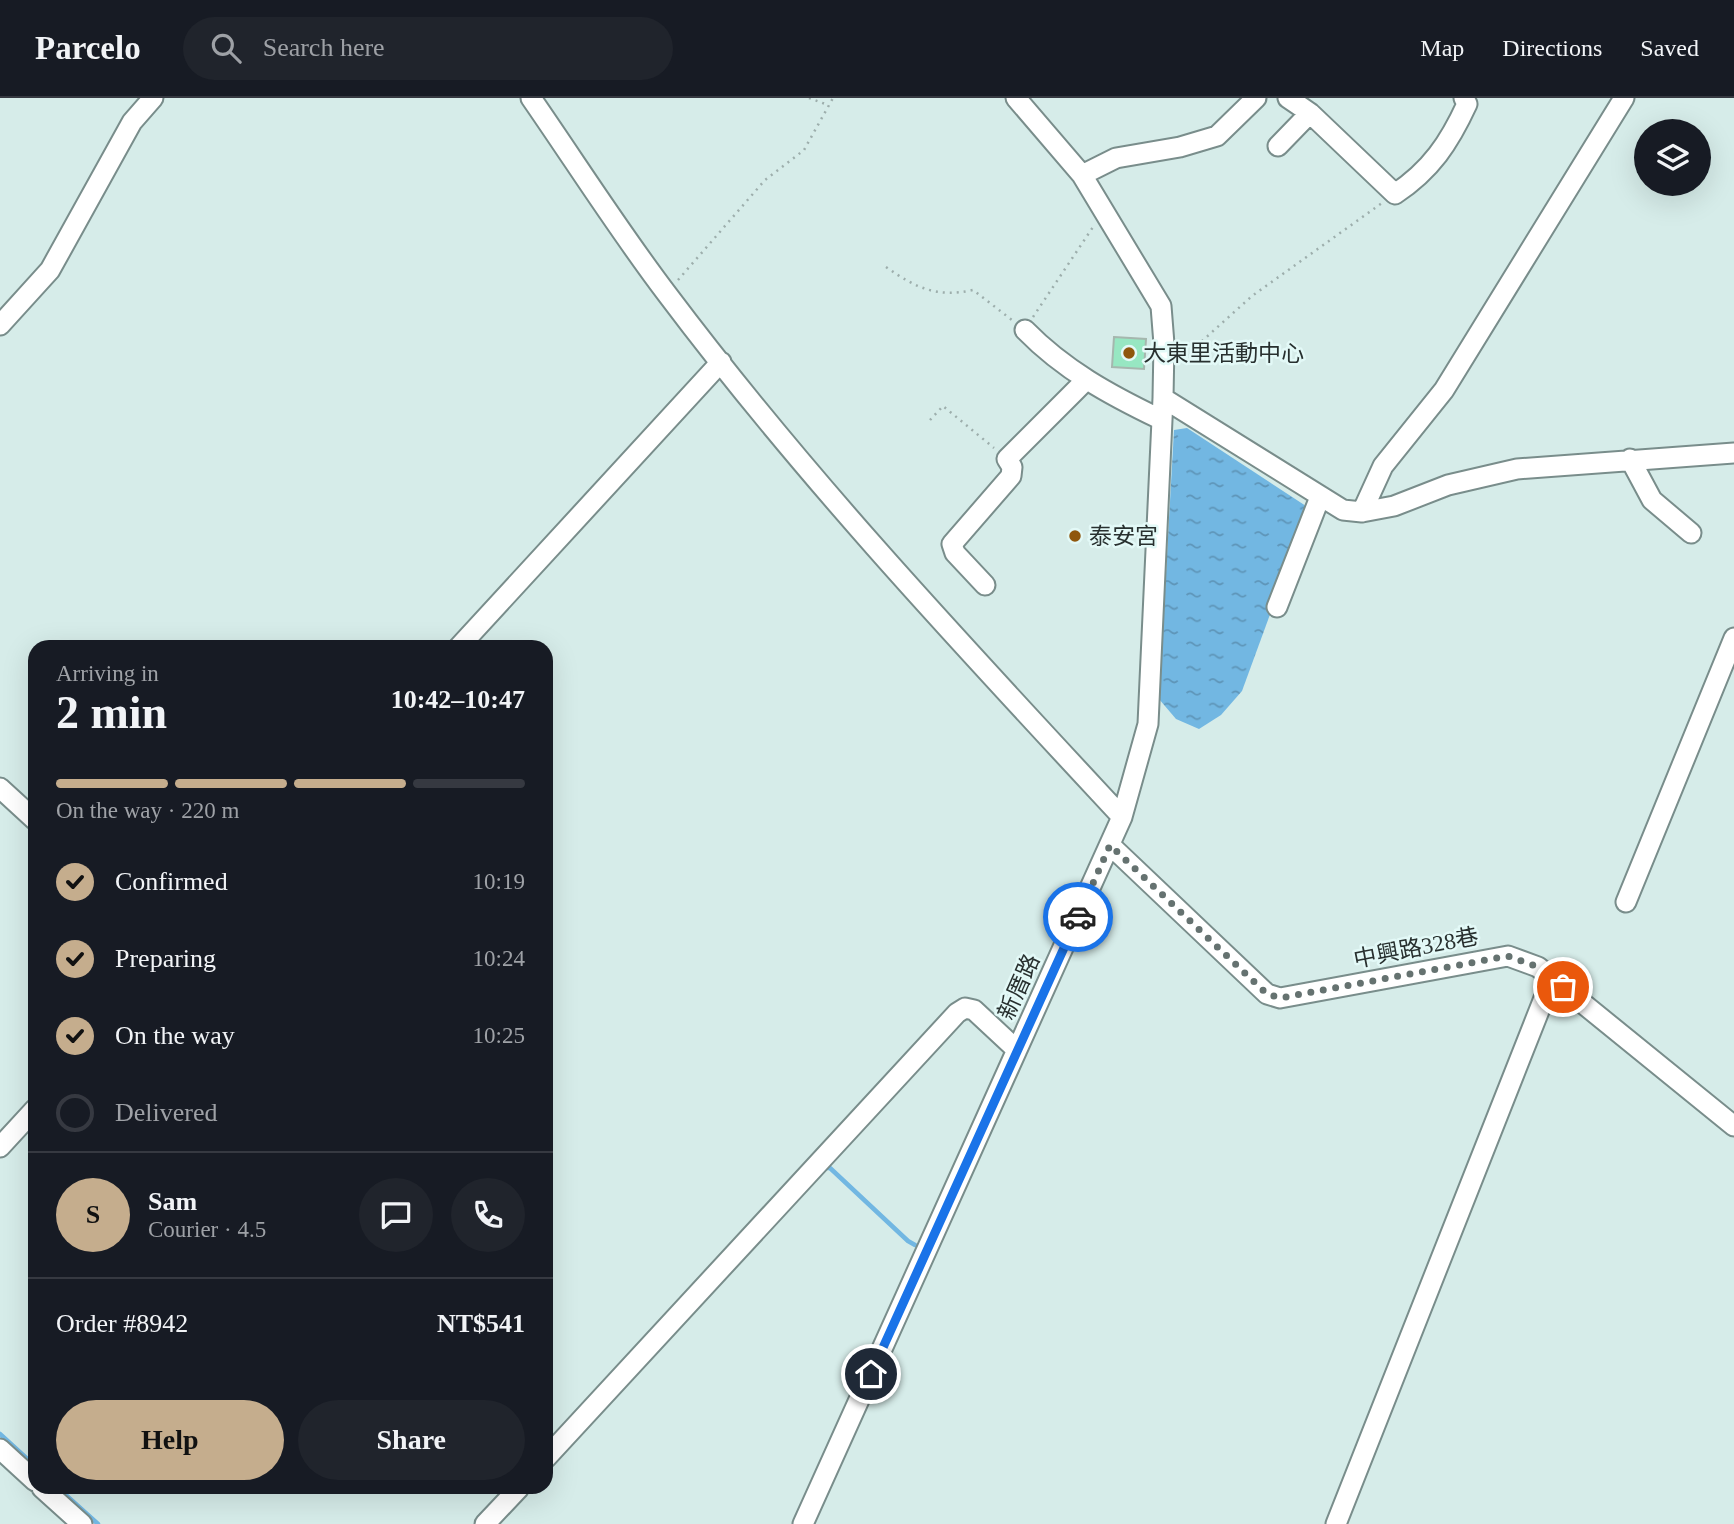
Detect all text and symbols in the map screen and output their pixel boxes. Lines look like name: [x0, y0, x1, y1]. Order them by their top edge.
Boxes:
search box: [183, 17, 673, 80]
icon: search: [207, 29, 245, 67]
text: Parcelo: [35, 30, 141, 66]
text: Search here: [263, 33, 385, 62]
text: Map: [1420, 35, 1464, 61]
text: Directions: [1502, 35, 1602, 61]
text: Saved: [1640, 35, 1699, 61]
map controls: [1634, 119, 1711, 196]
button: layers: [1634, 119, 1711, 196]
place label: 大東里活動中心: [1143, 341, 1304, 366]
marker: 大東里活動中心: [1121, 345, 1137, 361]
place label: 泰安宮: [1089, 524, 1158, 549]
marker: 泰安宮: [1067, 528, 1083, 544]
text: Arriving in: [56, 661, 159, 686]
text: 10:42–10:47: [391, 685, 525, 714]
text: 2 min: [56, 687, 167, 738]
text: On the way · 220 m: [56, 798, 239, 823]
icon: check: [56, 863, 94, 901]
text: Confirmed: [115, 867, 228, 896]
text: 10:19: [473, 869, 525, 894]
courier: [1043, 882, 1113, 952]
icon: car: [1059, 898, 1097, 936]
street label: 中興路328巷: [1352, 924, 1480, 972]
icon: check: [56, 940, 94, 978]
text: Preparing: [115, 944, 216, 973]
text: 10:24: [473, 946, 525, 971]
street label: 新厝路: [994, 950, 1044, 1024]
pin: [1533, 957, 1593, 1017]
icon: bag: [1544, 968, 1582, 1006]
icon: check: [56, 1017, 94, 1055]
text: On the way: [115, 1021, 235, 1050]
text: 10:25: [473, 1023, 525, 1048]
text: Delivered: [115, 1098, 218, 1127]
button: chat: [359, 1178, 433, 1252]
button: phone: [451, 1178, 525, 1252]
text: Sam: [148, 1187, 197, 1216]
text: S: [86, 1200, 100, 1229]
text: Courier · 4.5: [148, 1217, 266, 1242]
text: Order #8942: [56, 1309, 188, 1338]
text: NT$541: [437, 1309, 525, 1338]
pin: [841, 1344, 901, 1404]
icon: home: [852, 1355, 890, 1393]
button: Help: [56, 1400, 284, 1480]
button: Share: [298, 1400, 525, 1480]

